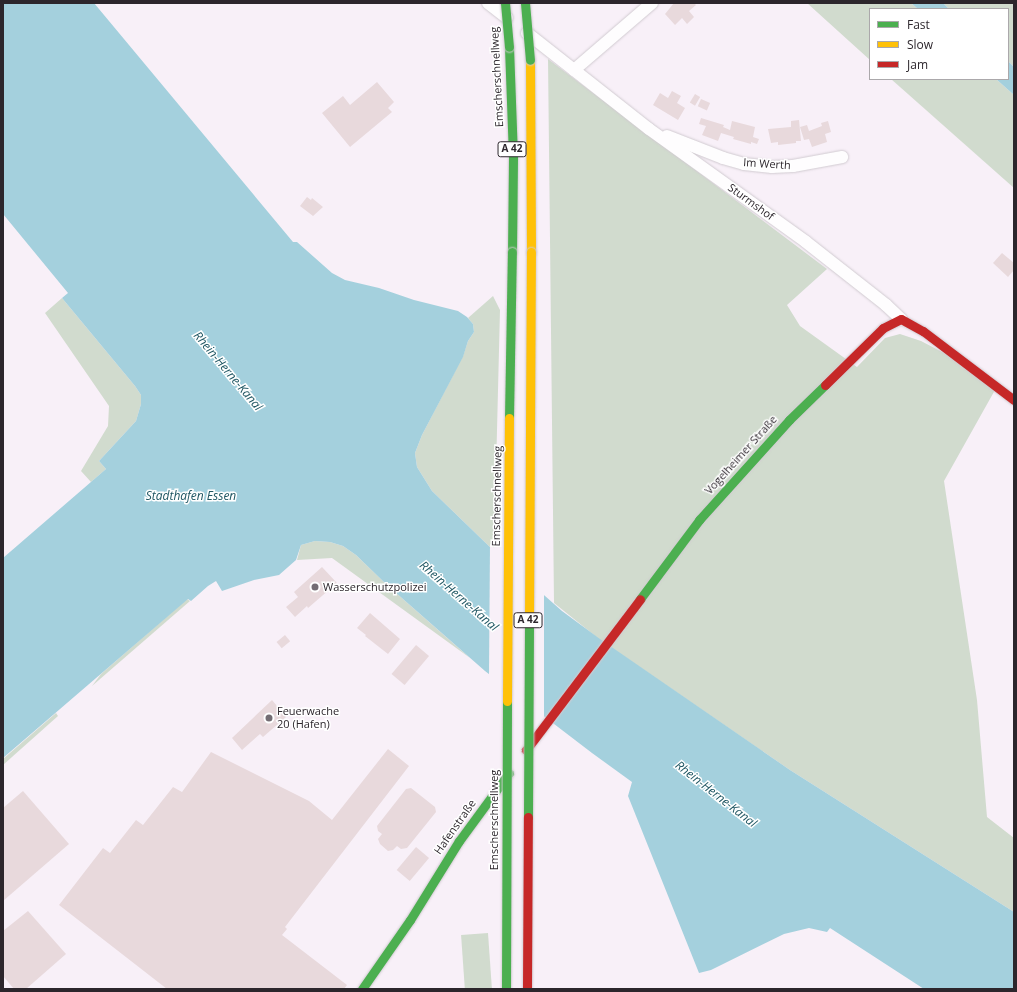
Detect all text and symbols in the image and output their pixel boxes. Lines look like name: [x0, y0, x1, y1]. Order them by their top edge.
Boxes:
legend: [869, 8, 1009, 80]
text: Fast: [907, 16, 930, 33]
street label: Emscherschnellweg: [488, 26, 506, 128]
text: Slow: [907, 36, 933, 53]
text: Jam: [907, 56, 928, 73]
road number: A 42: [497, 141, 527, 157]
street label: Im Werth: [743, 156, 791, 172]
street label: Sturmshof: [725, 181, 777, 223]
water label: Rhein-Herne-Kanal: [191, 328, 265, 414]
street label: Vogelheimer Straße: [702, 413, 780, 497]
street label: Emscherschnellweg: [490, 446, 504, 546]
water label: Stadthafen Essen: [146, 489, 236, 503]
water label: Rhein-Herne-Kanal: [417, 558, 501, 634]
place label: Wasserschutzpolizei: [323, 580, 427, 594]
marker: Wasserschutzpolizei: [310, 582, 320, 592]
road number: A 42: [513, 612, 543, 628]
place label: Feuerwache 20 (Hafen): [277, 705, 339, 731]
marker: Feuerwache 20 (Hafen): [264, 713, 274, 723]
water label: Rhein-Herne-Kanal: [672, 758, 760, 830]
street label: Emscherschnellweg: [487, 770, 501, 870]
street label: Hafenstraße: [431, 797, 479, 857]

